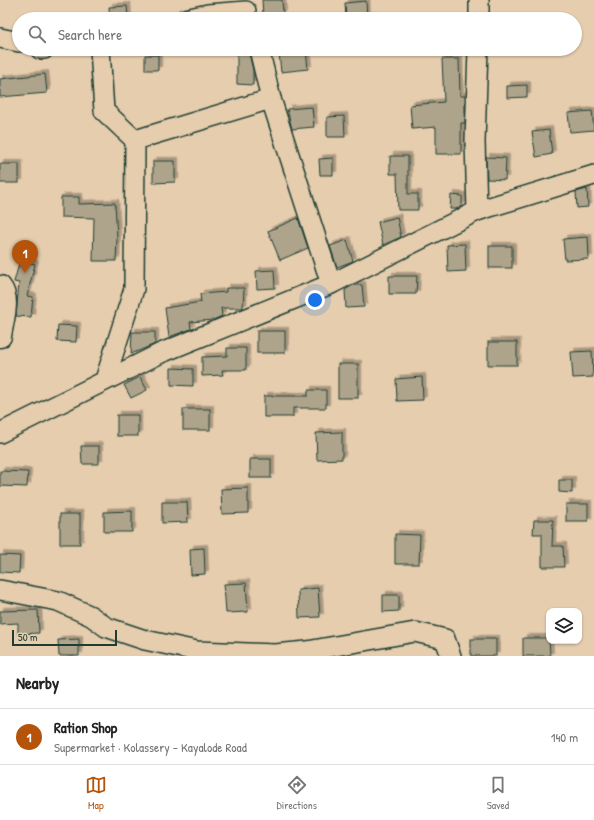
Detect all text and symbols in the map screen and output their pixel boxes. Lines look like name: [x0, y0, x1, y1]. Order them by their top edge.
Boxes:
search box: [12, 12, 582, 56]
icon: search: [26, 23, 48, 45]
text: Search here: [58, 24, 122, 45]
pin: 1: [12, 240, 38, 273]
your location: [305, 290, 325, 310]
map controls: [546, 608, 582, 644]
button: layers: [546, 608, 582, 644]
scale bar: [12, 628, 117, 647]
text: 50 m: [18, 630, 38, 644]
text: Nearby: [16, 671, 59, 694]
text: Ration Shop: [54, 717, 117, 738]
text: 1: [27, 728, 31, 746]
text: 140 m: [551, 728, 578, 746]
text: Supermarket · Kolassery - Kayalode Road: [54, 738, 247, 756]
tab: Map: [85, 774, 107, 812]
tab: Directions: [277, 774, 317, 812]
tab: Saved: [487, 774, 509, 812]

